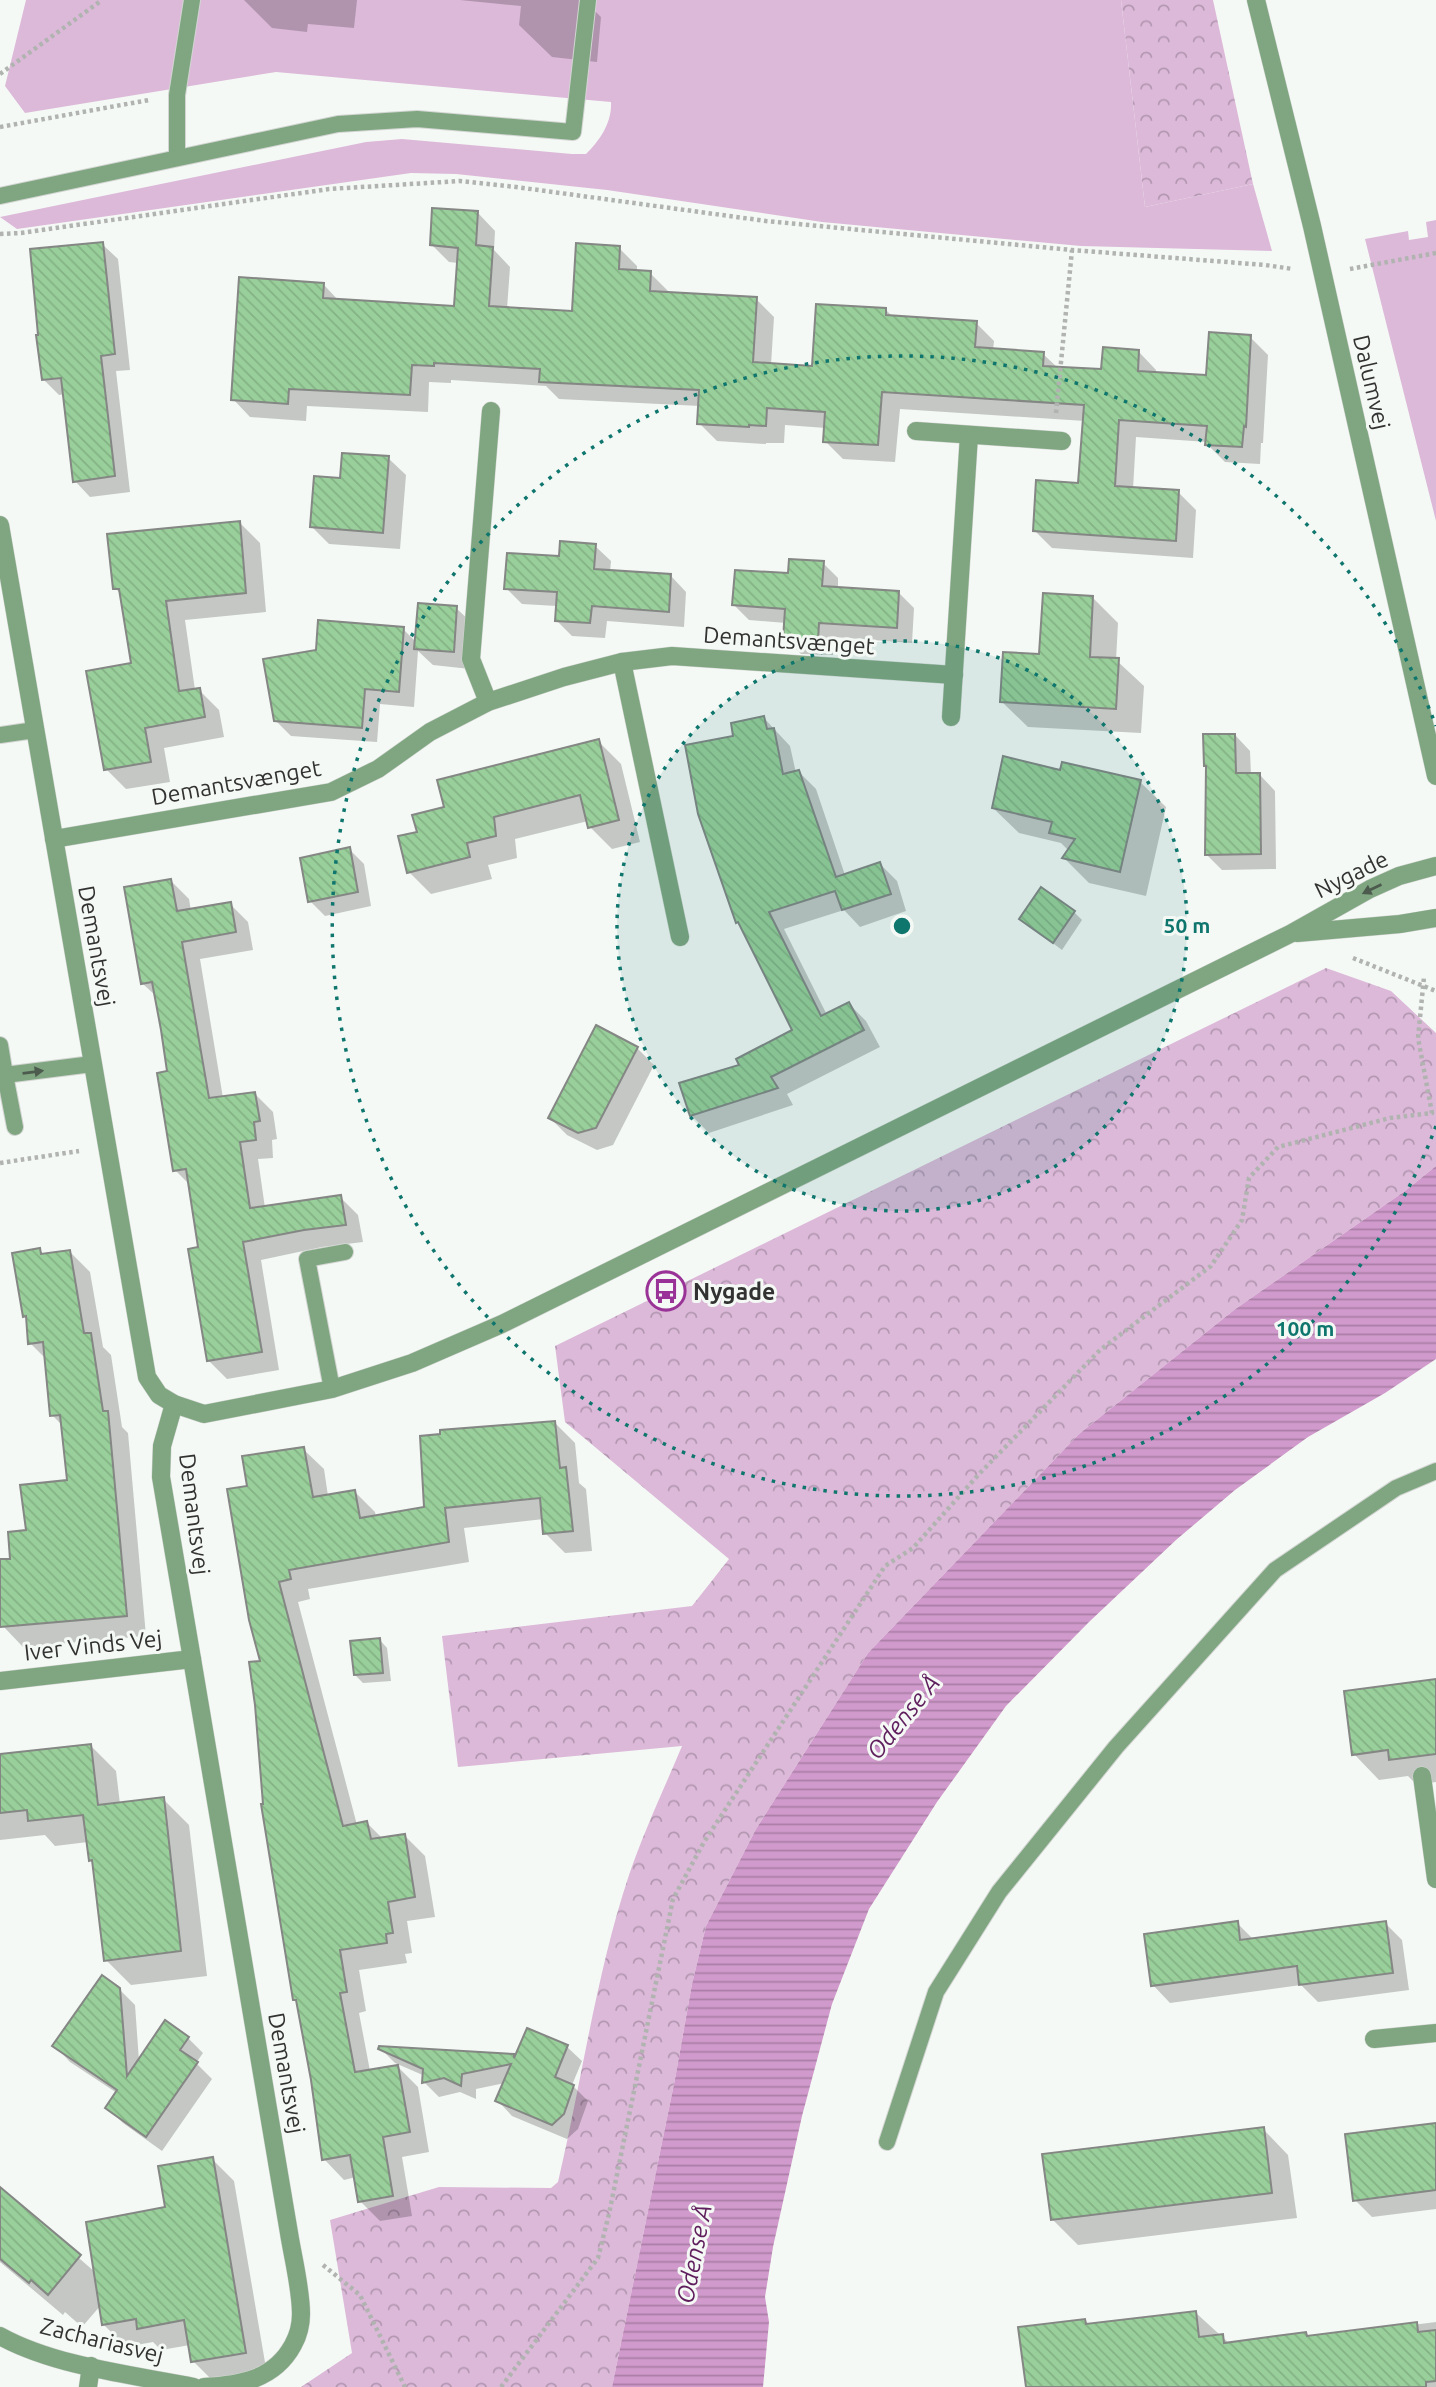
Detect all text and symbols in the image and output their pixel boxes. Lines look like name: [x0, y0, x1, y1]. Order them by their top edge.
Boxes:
street label: Dalumvej: [1349, 332, 1395, 432]
street label: Demantsvænget: [702, 622, 876, 658]
street label: Demantsvænget: [149, 755, 323, 809]
street label: Nygade: [1310, 846, 1392, 902]
one-way arrow: [1362, 883, 1382, 894]
street label: Demantsvej: [74, 884, 120, 1008]
text: 50 m: [1164, 913, 1210, 937]
centre of rings: [890, 914, 914, 938]
one-way arrow: [23, 1066, 45, 1077]
bus stop icon: Nygade: [645, 1270, 687, 1312]
place label: Nygade: [693, 1279, 775, 1304]
text: 100 m: [1276, 1316, 1334, 1340]
street label: Demantsvej: [175, 1452, 215, 1576]
street label: Iver Vinds Vej: [23, 1625, 163, 1665]
water label: Odense Å: [861, 1670, 945, 1764]
street label: Demantsvej: [264, 2011, 310, 2135]
water label: Odense Å: [671, 2202, 717, 2306]
street label: Zachariasvej: [38, 2313, 166, 2367]

